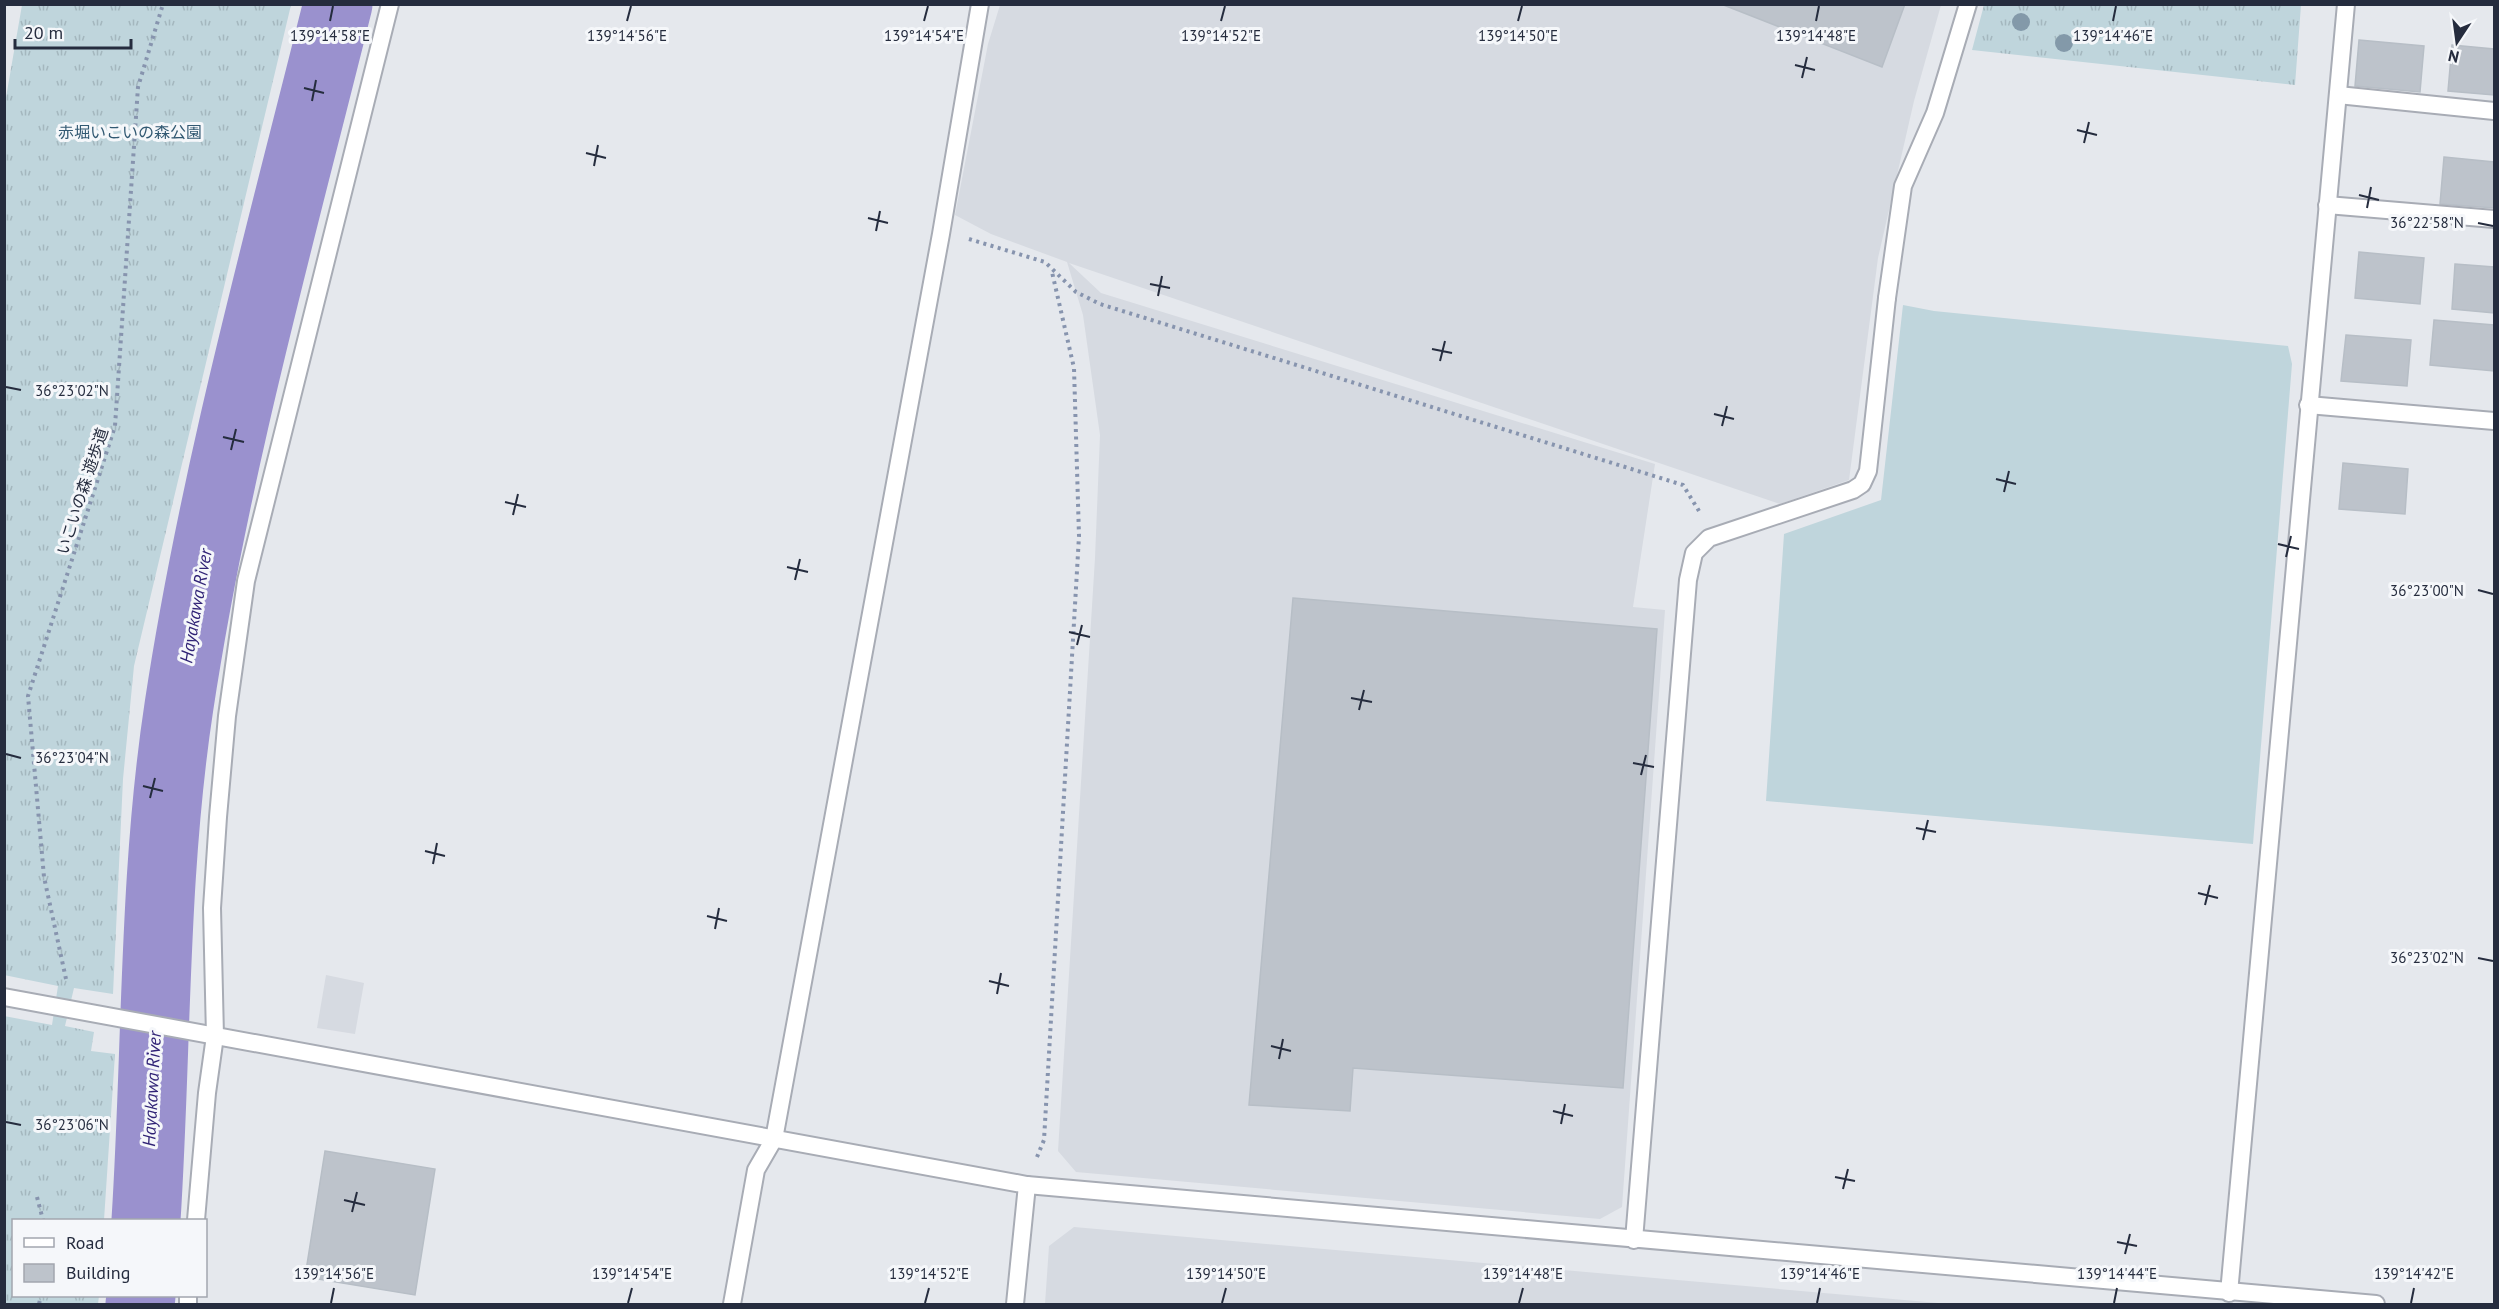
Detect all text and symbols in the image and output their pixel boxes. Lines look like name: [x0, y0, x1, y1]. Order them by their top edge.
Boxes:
scale bar: [15, 12, 130, 50]
north arrow: [2427, 12, 2487, 72]
text: 20 m: [24, 21, 63, 44]
text: 139°14'58"E: [290, 26, 370, 45]
text: 139°14'56"E: [587, 26, 667, 45]
text: 139°14'54"E: [884, 26, 964, 45]
text: 139°14'52"E: [1181, 26, 1261, 45]
text: 139°14'50"E: [1478, 26, 1558, 45]
text: 139°14'48"E: [1776, 26, 1856, 45]
text: 139°14'46"E: [2073, 26, 2153, 45]
text: N: [2446, 46, 2461, 68]
park label: 赤堀いこいの森公園: [58, 122, 202, 142]
text: 36°22'58"N: [2390, 213, 2464, 232]
text: 36°23'02"N: [35, 381, 109, 400]
street label: いこいの森 遊歩道: [52, 425, 112, 557]
water label: Hayakawa River: [174, 546, 217, 665]
text: 36°23'00"N: [2390, 581, 2464, 600]
text: 36°23'04"N: [35, 748, 109, 767]
text: 36°23'02"N: [2390, 948, 2464, 967]
water label: Hayakawa River: [137, 1030, 166, 1147]
text: 36°23'06"N: [35, 1115, 109, 1134]
legend: [12, 1219, 207, 1297]
text: Road: [66, 1231, 104, 1254]
text: Building: [66, 1261, 130, 1284]
text: 139°14'56"E: [294, 1264, 374, 1283]
text: 139°14'54"E: [592, 1264, 672, 1283]
text: 139°14'52"E: [889, 1264, 969, 1283]
text: 139°14'50"E: [1186, 1264, 1266, 1283]
text: 139°14'48"E: [1483, 1264, 1563, 1283]
text: 139°14'46"E: [1780, 1264, 1860, 1283]
text: 139°14'44"E: [2077, 1264, 2157, 1283]
text: 139°14'42"E: [2374, 1264, 2454, 1283]

